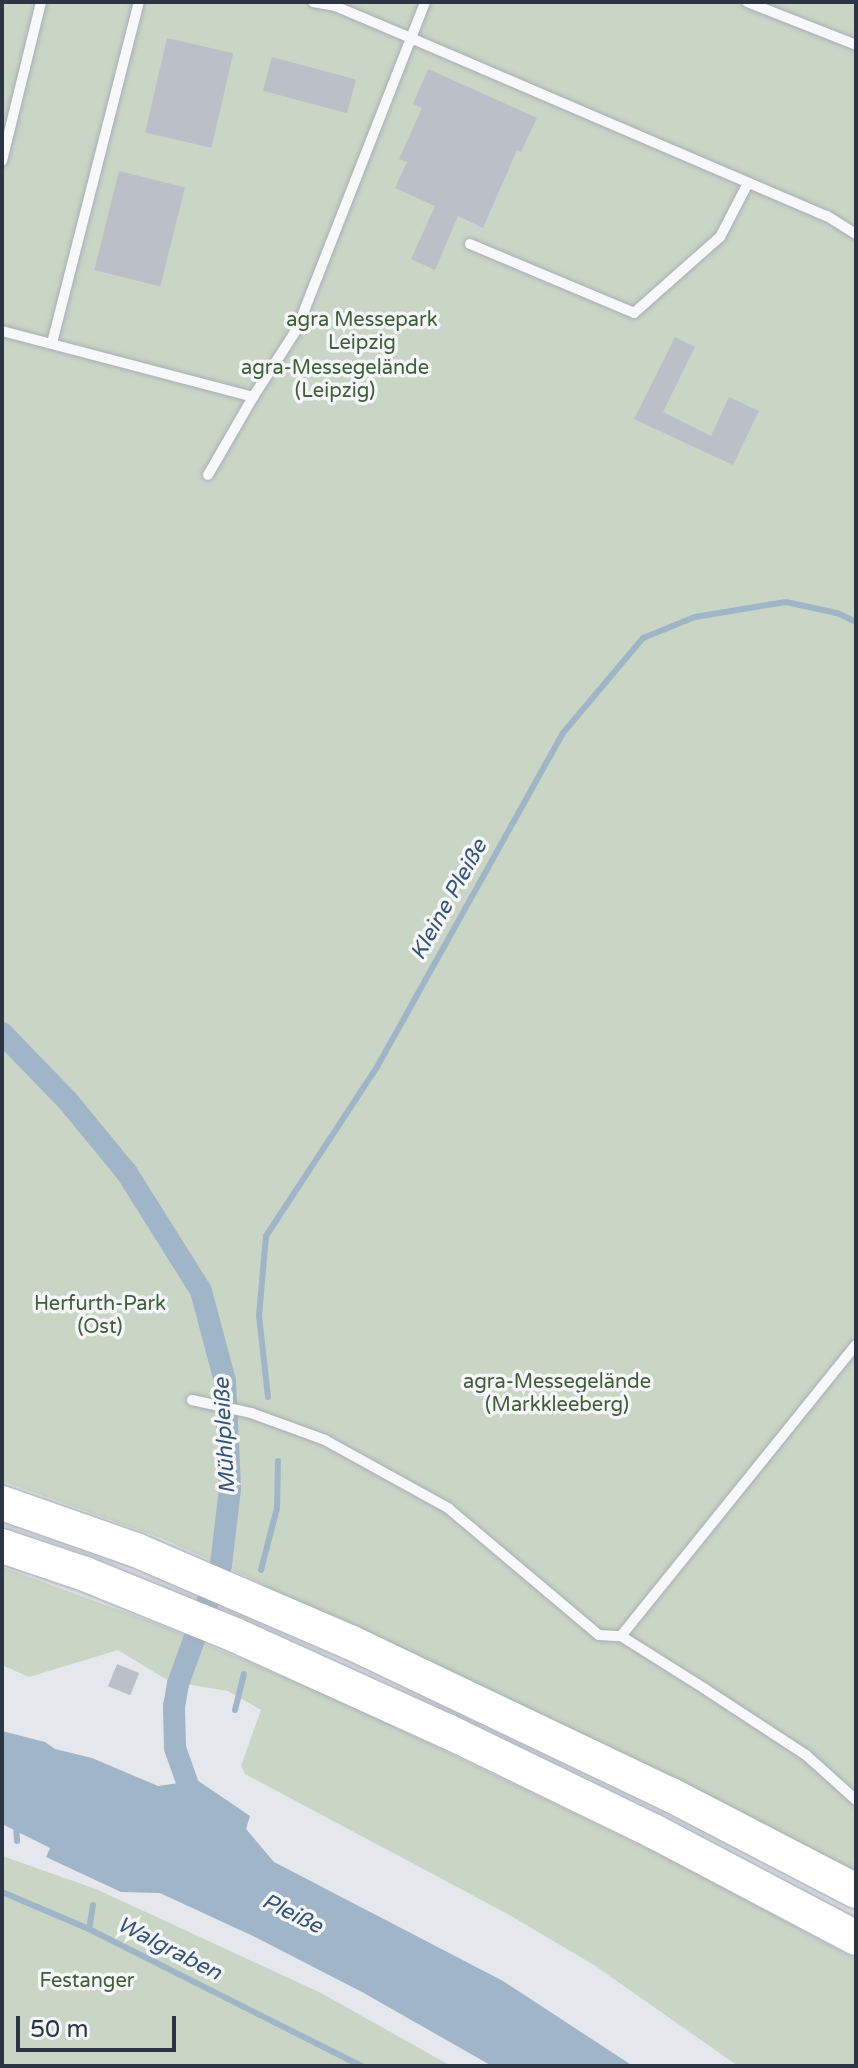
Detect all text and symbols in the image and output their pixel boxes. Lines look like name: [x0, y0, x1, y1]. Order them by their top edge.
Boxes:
park label: agra Messepark Leipzig: [286, 308, 438, 355]
park label: agra-Messegelände (Leipzig): [241, 357, 429, 404]
water label: Kleine Pleiße: [405, 835, 493, 965]
park label: Herfurth-Park (Ost): [34, 1292, 166, 1339]
park label: agra-Messegelände (Markkleeberg): [463, 1370, 651, 1417]
water label: Mühlpleiße: [209, 1377, 241, 1495]
water label: Pleiße: [258, 1888, 326, 1940]
water label: Walgraben: [112, 1911, 226, 1987]
park label: Festanger: [40, 1969, 134, 1993]
scale bar: [20, 2000, 180, 2050]
text: 50 m: [30, 2015, 88, 2044]

